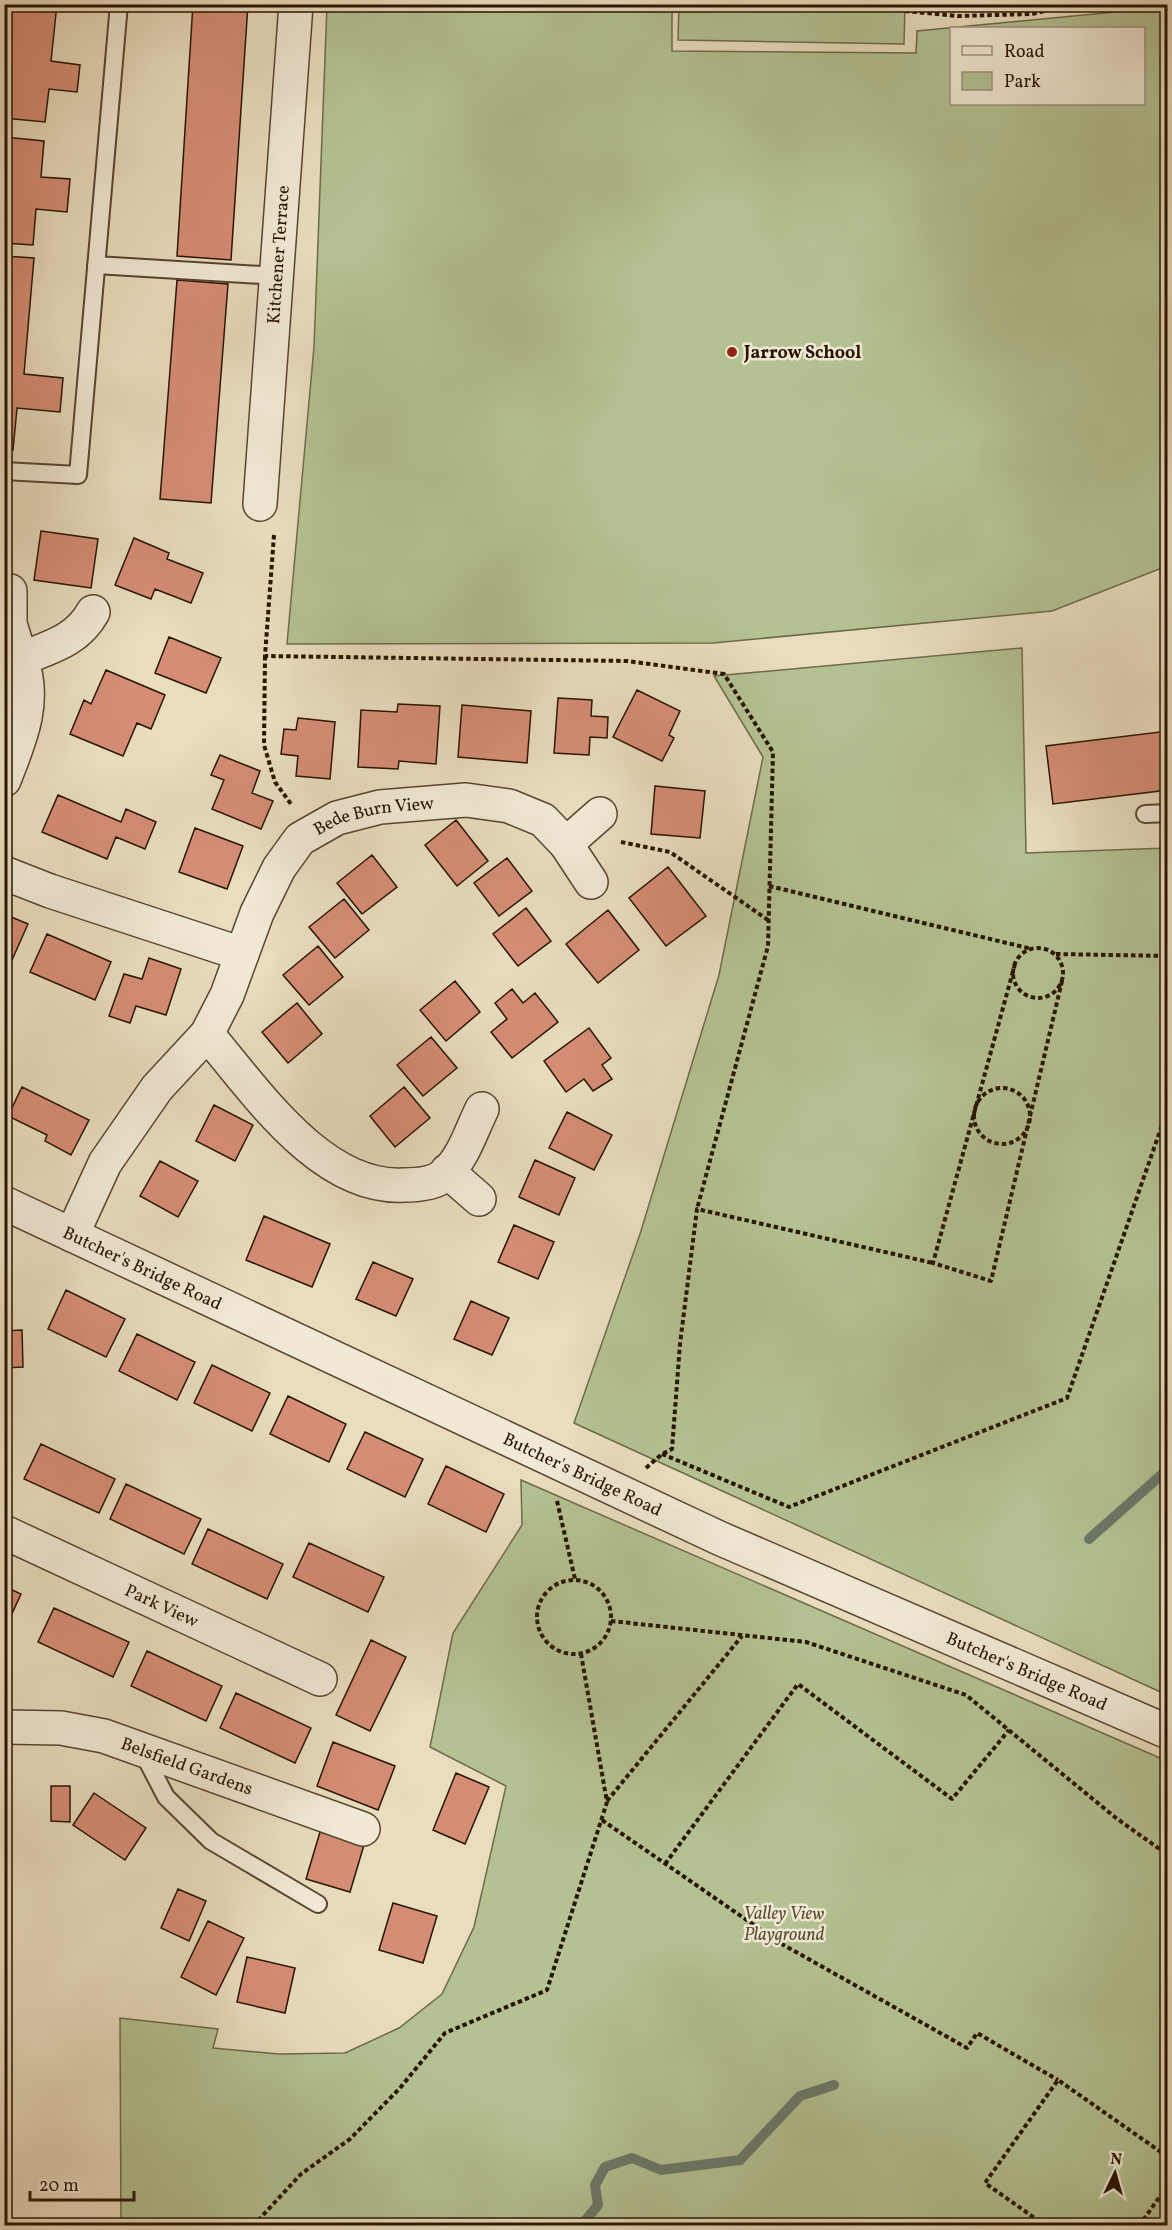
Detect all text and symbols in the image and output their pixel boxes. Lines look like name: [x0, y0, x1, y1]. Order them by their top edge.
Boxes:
legend: [950, 27, 1145, 105]
text: Road: [1004, 40, 1045, 65]
text: Park: [1004, 70, 1041, 95]
street label: Kitchener Terrace: [262, 185, 297, 325]
place label: Jarrow School: [743, 341, 861, 366]
marker: Jarrow School: [725, 345, 739, 359]
street label: Bede Burn View: [309, 792, 435, 843]
street label: Butcher's Bridge Road: [58, 1221, 226, 1317]
street label: Butcher's Bridge Road: [498, 1427, 666, 1524]
street label: Park View: [120, 1579, 202, 1635]
street label: Butcher's Bridge Road: [942, 1627, 1111, 1718]
street label: Belsfield Gardens: [117, 1732, 256, 1802]
park label: Valley View Playground: [744, 1902, 825, 1948]
north arrow: [1085, 2143, 1145, 2203]
text: N: [1109, 2149, 1123, 2172]
scale bar: [30, 2164, 134, 2202]
text: 20 m: [39, 2174, 79, 2199]

